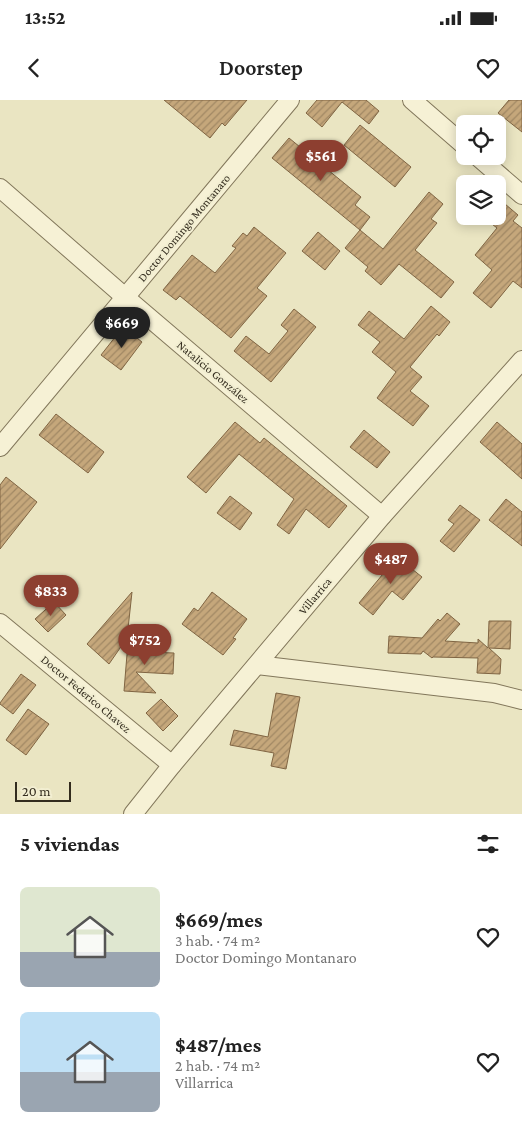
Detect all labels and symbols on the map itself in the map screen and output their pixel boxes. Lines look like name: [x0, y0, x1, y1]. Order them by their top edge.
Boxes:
pin: $561: [291, 139, 351, 182]
street label: Doctor Domingo Montanaro: [135, 171, 233, 285]
pin: $669: [92, 306, 152, 349]
street label: Natalicio González: [174, 338, 252, 406]
pin: $487: [361, 542, 421, 585]
pin: $833: [21, 574, 81, 617]
street label: Villarrica: [296, 574, 335, 617]
pin: $752: [115, 624, 175, 666]
street label: Doctor Federico Chavez: [38, 652, 134, 736]
scale bar: [15, 779, 71, 802]

